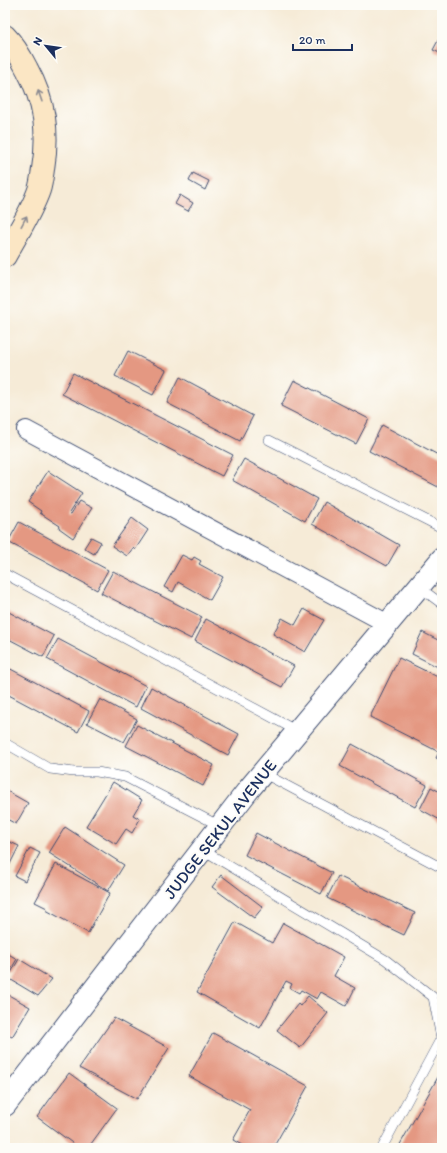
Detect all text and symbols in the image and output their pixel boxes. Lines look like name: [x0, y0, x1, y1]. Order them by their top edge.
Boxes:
north arrow: [26, 26, 66, 66]
scale bar: [293, 26, 352, 52]
text: 20 m: [299, 33, 326, 47]
text: N: [30, 35, 45, 48]
one-way arrow: [35, 91, 43, 103]
one-way arrow: [21, 216, 28, 228]
street label: JUDGE SEKUL AVENUE: [159, 755, 281, 903]

